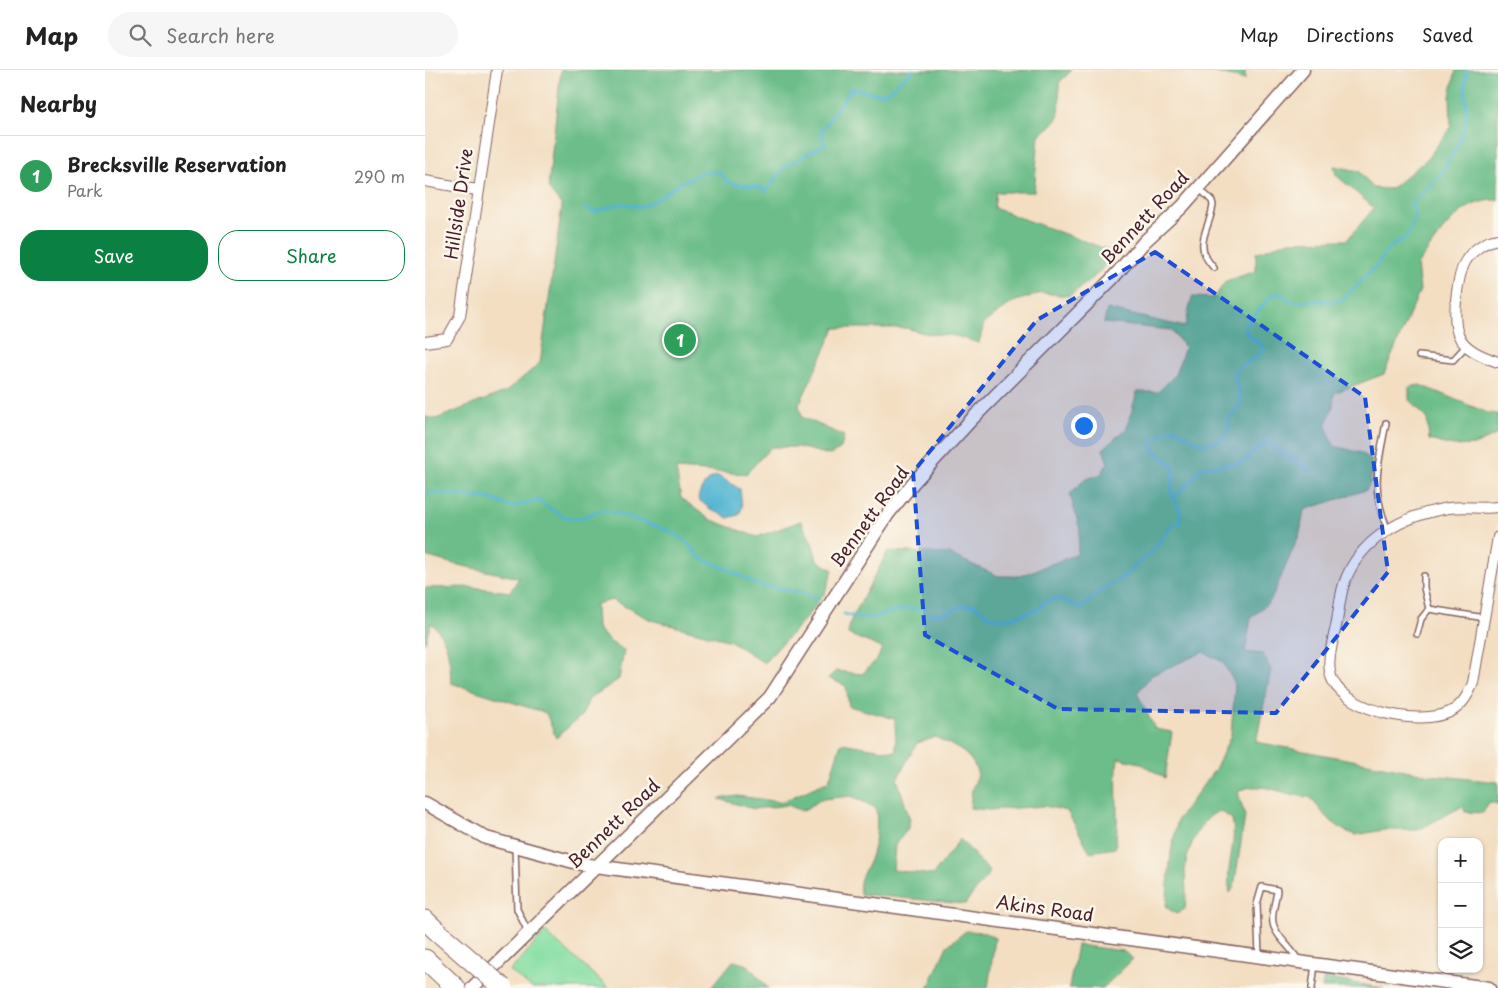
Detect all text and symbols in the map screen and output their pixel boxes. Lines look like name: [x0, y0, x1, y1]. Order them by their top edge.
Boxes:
search box: [108, 12, 458, 57]
text: Map: [25, 17, 78, 53]
icon: search: [126, 21, 154, 49]
text: Search here: [166, 21, 275, 49]
text: Map: [1240, 21, 1278, 48]
text: Directions: [1306, 21, 1394, 48]
text: Saved: [1422, 21, 1473, 48]
text: Nearby: [20, 87, 97, 119]
street label: Hillside Drive: [436, 146, 479, 261]
text: Brecksville Reservation: [67, 150, 287, 178]
text: 1: [32, 164, 40, 188]
text: 290 m: [354, 164, 405, 188]
street label: Bennett Road: [1093, 164, 1195, 270]
text: Park: [67, 178, 103, 202]
button: Save: [20, 230, 208, 281]
button: Share: [218, 230, 405, 281]
pin: 1: [664, 321, 696, 359]
your location: [1071, 413, 1097, 439]
street label: Bennett Road: [823, 460, 915, 572]
street label: Bennett Road: [561, 772, 665, 874]
map controls: [1438, 838, 1483, 973]
button: +: [1438, 838, 1483, 883]
button: −: [1438, 883, 1483, 928]
street label: Akins Road: [995, 887, 1096, 928]
button: layers: [1438, 928, 1483, 973]

